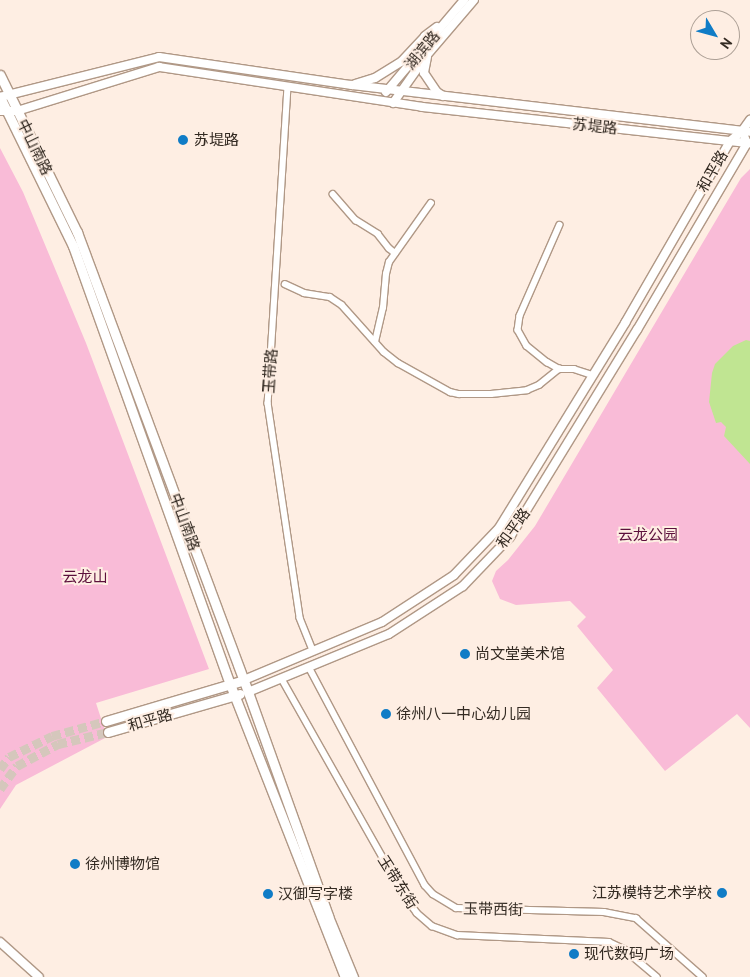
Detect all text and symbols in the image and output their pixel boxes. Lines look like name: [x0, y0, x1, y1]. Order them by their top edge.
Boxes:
north arrow: [690, 10, 740, 60]
street label: 湖滨路: [401, 27, 443, 73]
text: N: [716, 34, 736, 53]
street label: 苏堤路: [572, 115, 618, 137]
street label: 中山南路: [14, 116, 56, 178]
place label: 苏堤路: [194, 131, 239, 149]
marker: 苏堤路: [176, 133, 190, 147]
street label: 和平路: [693, 147, 731, 195]
street label: 玉带路: [259, 348, 281, 394]
street label: 中山南路: [166, 491, 204, 553]
street label: 和平路: [492, 505, 534, 551]
park label: 云龙公园: [618, 526, 678, 544]
park label: 云龙山: [63, 568, 107, 586]
place label: 尚文堂美术馆: [475, 645, 565, 663]
marker: 尚文堂美术馆: [459, 648, 471, 660]
street label: 和平路: [126, 705, 174, 735]
place label: 徐州八一中心幼儿园: [396, 705, 531, 723]
marker: 徐州八一中心幼儿园: [380, 708, 392, 720]
street label: 玉带东街: [374, 852, 422, 912]
place label: 徐州博物馆: [85, 855, 160, 873]
marker: 徐州博物馆: [69, 858, 81, 870]
place label: 江苏模特艺术学校: [592, 884, 712, 902]
place label: 汉御写字楼: [278, 885, 353, 903]
marker: 江苏模特艺术学校: [716, 887, 728, 899]
marker: 汉御写字楼: [262, 888, 274, 900]
street label: 玉带西街: [463, 899, 523, 919]
place label: 现代数码广场: [584, 945, 674, 963]
marker: 现代数码广场: [568, 948, 580, 960]

